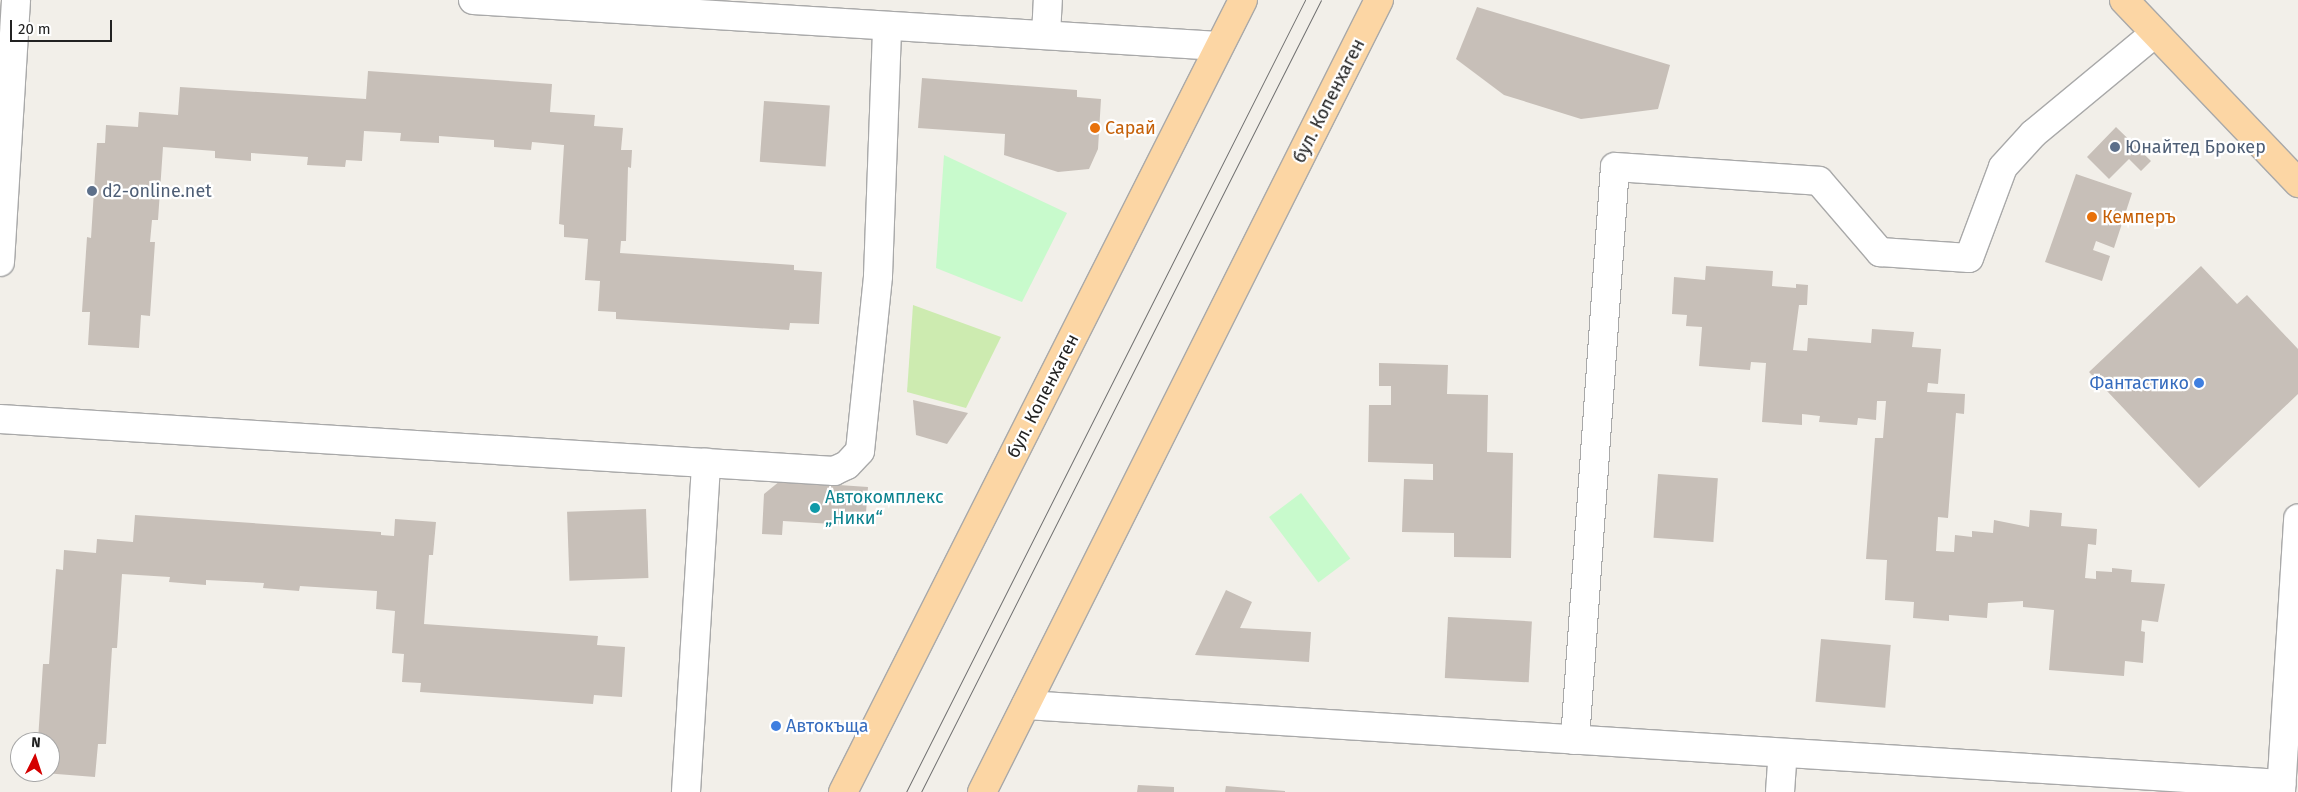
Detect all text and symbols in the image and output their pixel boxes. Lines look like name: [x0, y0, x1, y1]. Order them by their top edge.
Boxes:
scale bar: [12, 10, 115, 42]
text: 20 m: [18, 20, 51, 38]
street label: бул. Копенхаген: [1288, 35, 1370, 167]
place label: Сарай: [1105, 117, 1156, 139]
marker: Сарай: [1089, 122, 1101, 134]
place label: Юнайтед Брокер: [2125, 136, 2266, 158]
marker: Юнайтед Брокер: [2109, 141, 2121, 153]
place label: d2-online.net: [102, 180, 212, 202]
marker: d2-online.net: [86, 185, 98, 197]
place label: Кемперъ: [2102, 206, 2176, 228]
marker: Кемперъ: [2086, 211, 2098, 223]
street label: бул. Копенхаген: [1002, 330, 1084, 462]
place label: Фантастико: [2090, 372, 2189, 394]
marker: Фантастико: [2193, 377, 2205, 389]
place label: Автокомплекс „Ники“: [825, 487, 944, 530]
marker: Автокомплекс „Ники“: [809, 502, 821, 514]
place label: Автокъща: [786, 715, 869, 737]
marker: Автокъща: [770, 720, 782, 732]
north arrow: [10, 732, 60, 782]
text: N: [31, 734, 41, 751]

